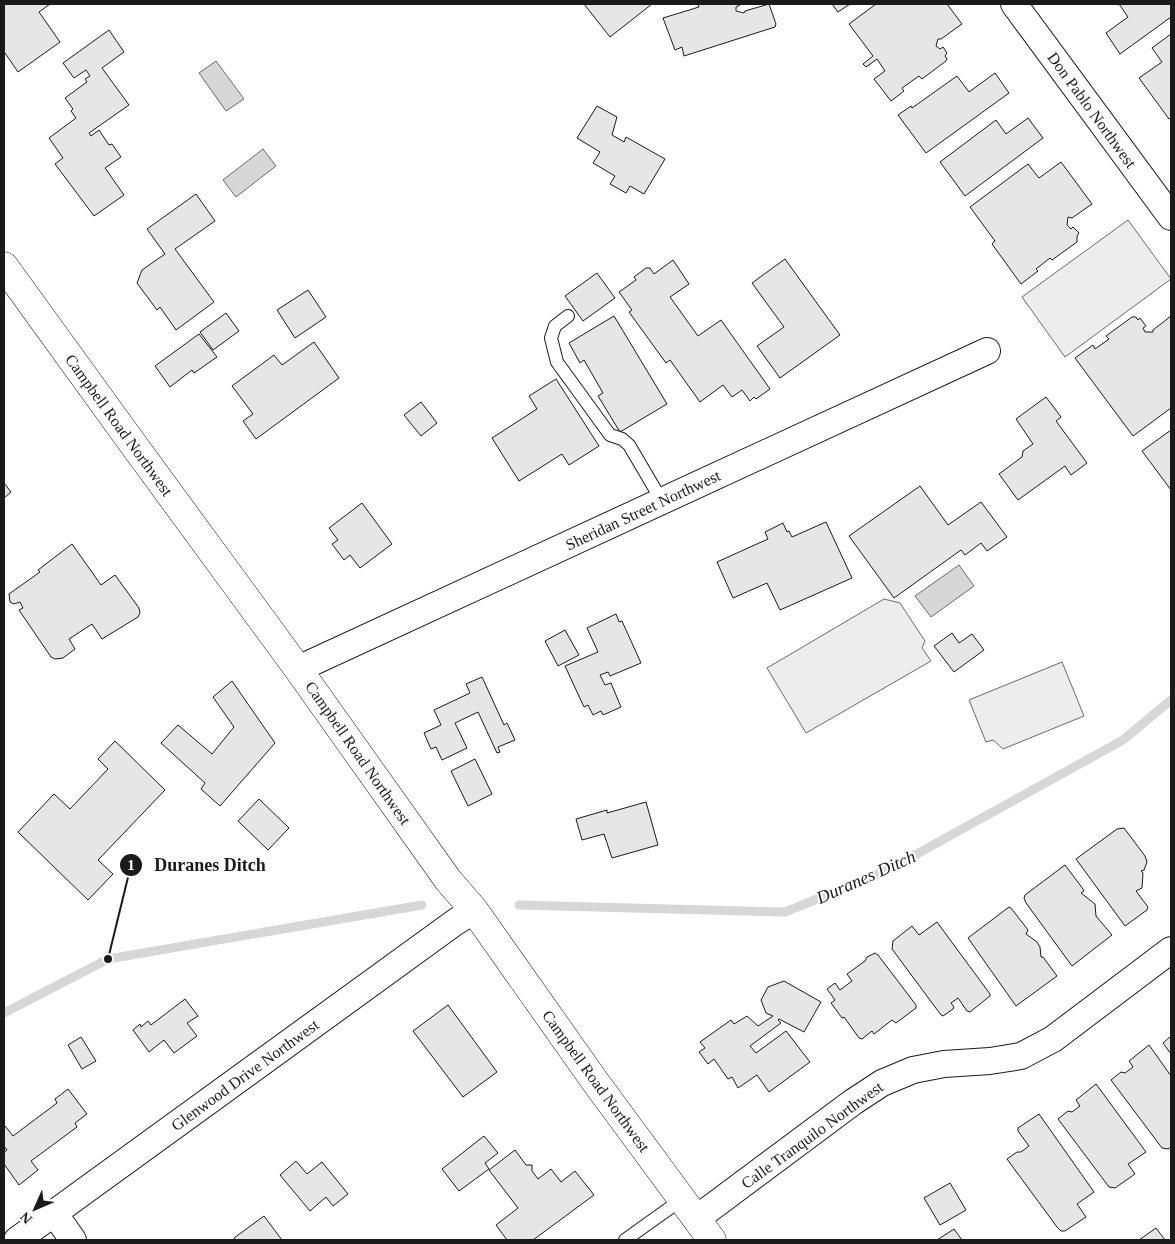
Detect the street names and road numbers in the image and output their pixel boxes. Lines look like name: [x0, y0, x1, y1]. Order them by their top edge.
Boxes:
street label: Don Pablo Northwest: [1044, 49, 1140, 172]
street label: Campbell Road Northwest: [61, 351, 176, 500]
street label: Sheridan Street Northwest: [563, 466, 724, 553]
street label: Campbell Road Northwest: [301, 678, 414, 829]
street label: Campbell Road Northwest: [538, 1007, 653, 1156]
street label: Glenwood Drive Northwest: [168, 1016, 322, 1134]
street label: Calle Tranquilo Northwest: [738, 1078, 887, 1193]

